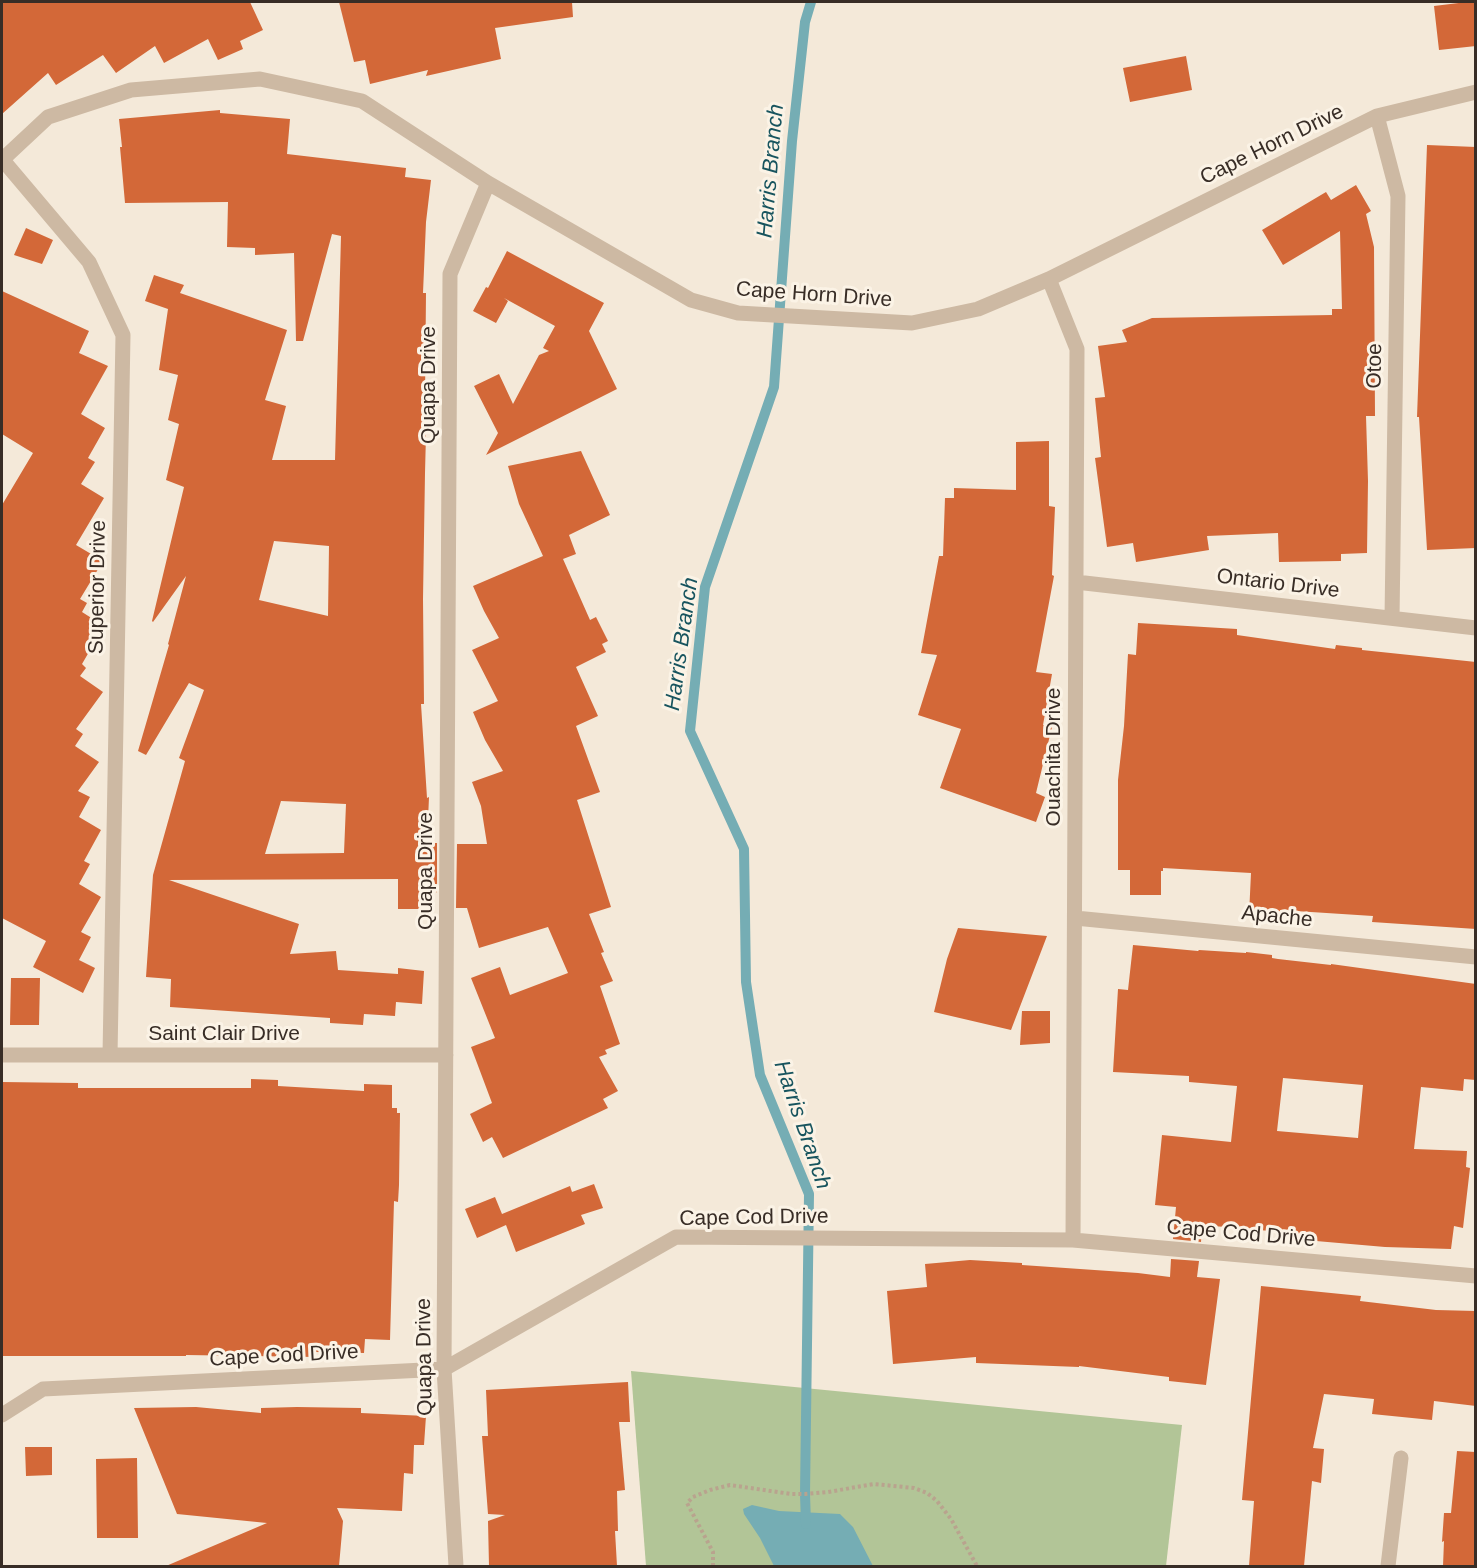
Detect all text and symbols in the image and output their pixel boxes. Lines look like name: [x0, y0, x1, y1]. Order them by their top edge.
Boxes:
street label: Cape Horn Drive: [1196, 99, 1348, 191]
water label: Harris Branch: [752, 103, 790, 239]
street label: Cape Horn Drive: [735, 277, 893, 313]
street label: Quapa Drive: [416, 326, 442, 444]
street label: Otoe: [1362, 343, 1388, 389]
street label: Superior Drive: [84, 520, 112, 654]
street label: Ontario Drive: [1215, 564, 1341, 604]
water label: Harris Branch: [660, 576, 704, 712]
street label: Ouachita Drive: [1041, 688, 1067, 826]
street label: Quapa Drive: [413, 812, 439, 930]
street label: Apache: [1240, 901, 1314, 933]
street label: Saint Clair Drive: [148, 1021, 300, 1047]
water label: Harris Branch: [768, 1057, 836, 1193]
street label: Cape Cod Drive: [679, 1204, 829, 1232]
street label: Cape Cod Drive: [1165, 1215, 1317, 1253]
street label: Quapa Drive: [411, 1298, 439, 1416]
street label: Cape Cod Drive: [209, 1340, 359, 1372]

